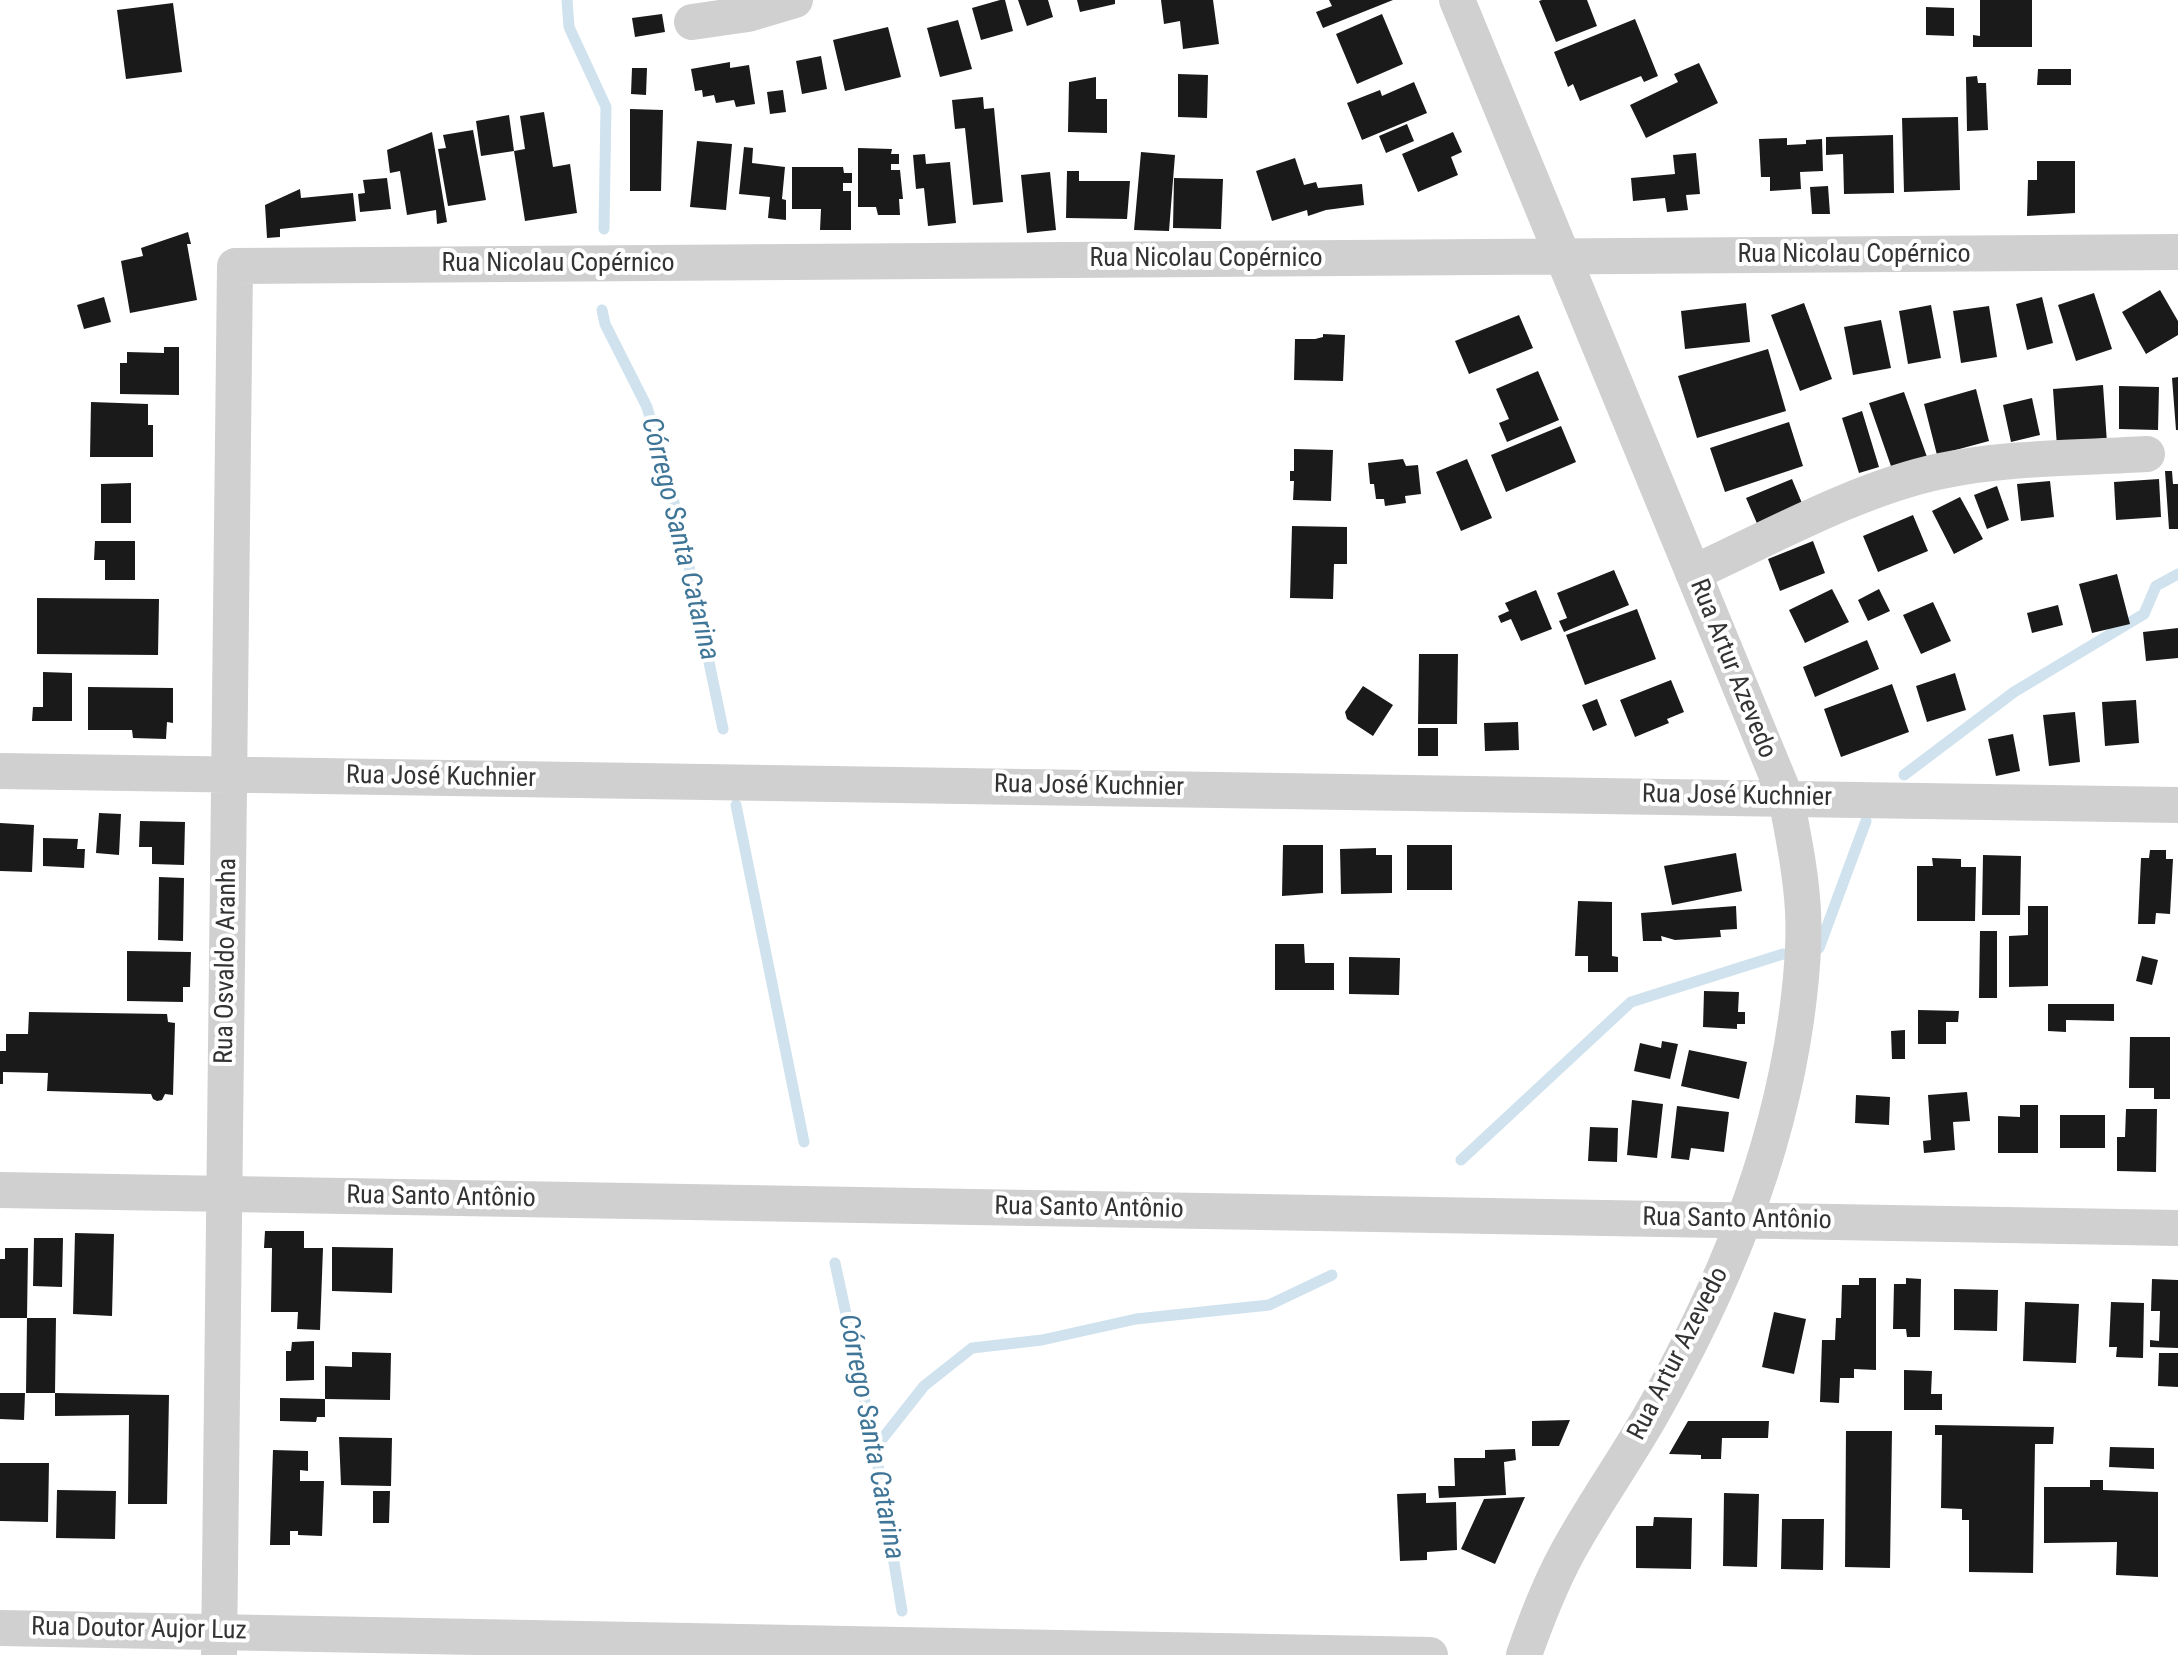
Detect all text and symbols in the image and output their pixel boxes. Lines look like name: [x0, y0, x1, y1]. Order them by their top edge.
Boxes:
street label: Rua Nicolau Copérnico: [1737, 239, 1971, 271]
street label: Rua Nicolau Copérnico: [1089, 243, 1323, 275]
street label: Rua Nicolau Copérnico: [441, 248, 675, 280]
water label: Córrego Santa Catarina: [633, 414, 725, 664]
street label: Rua Artur Azevedo: [1682, 575, 1782, 763]
street label: Rua José Kuchnier: [346, 761, 536, 795]
street label: Rua José Kuchnier: [994, 770, 1184, 804]
street label: Rua José Kuchnier: [1642, 780, 1832, 814]
street label: Rua Osvaldo Aranha: [210, 858, 244, 1064]
street label: Rua Santo Antônio: [346, 1181, 536, 1215]
street label: Rua Santo Antônio: [994, 1192, 1184, 1226]
street label: Rua Santo Antônio: [1642, 1203, 1832, 1237]
street label: Rua Artur Azevedo: [1622, 1262, 1736, 1446]
water label: Córrego Santa Catarina: [830, 1311, 910, 1563]
street label: Rua Doutor Aujor Luz: [31, 1613, 247, 1647]

